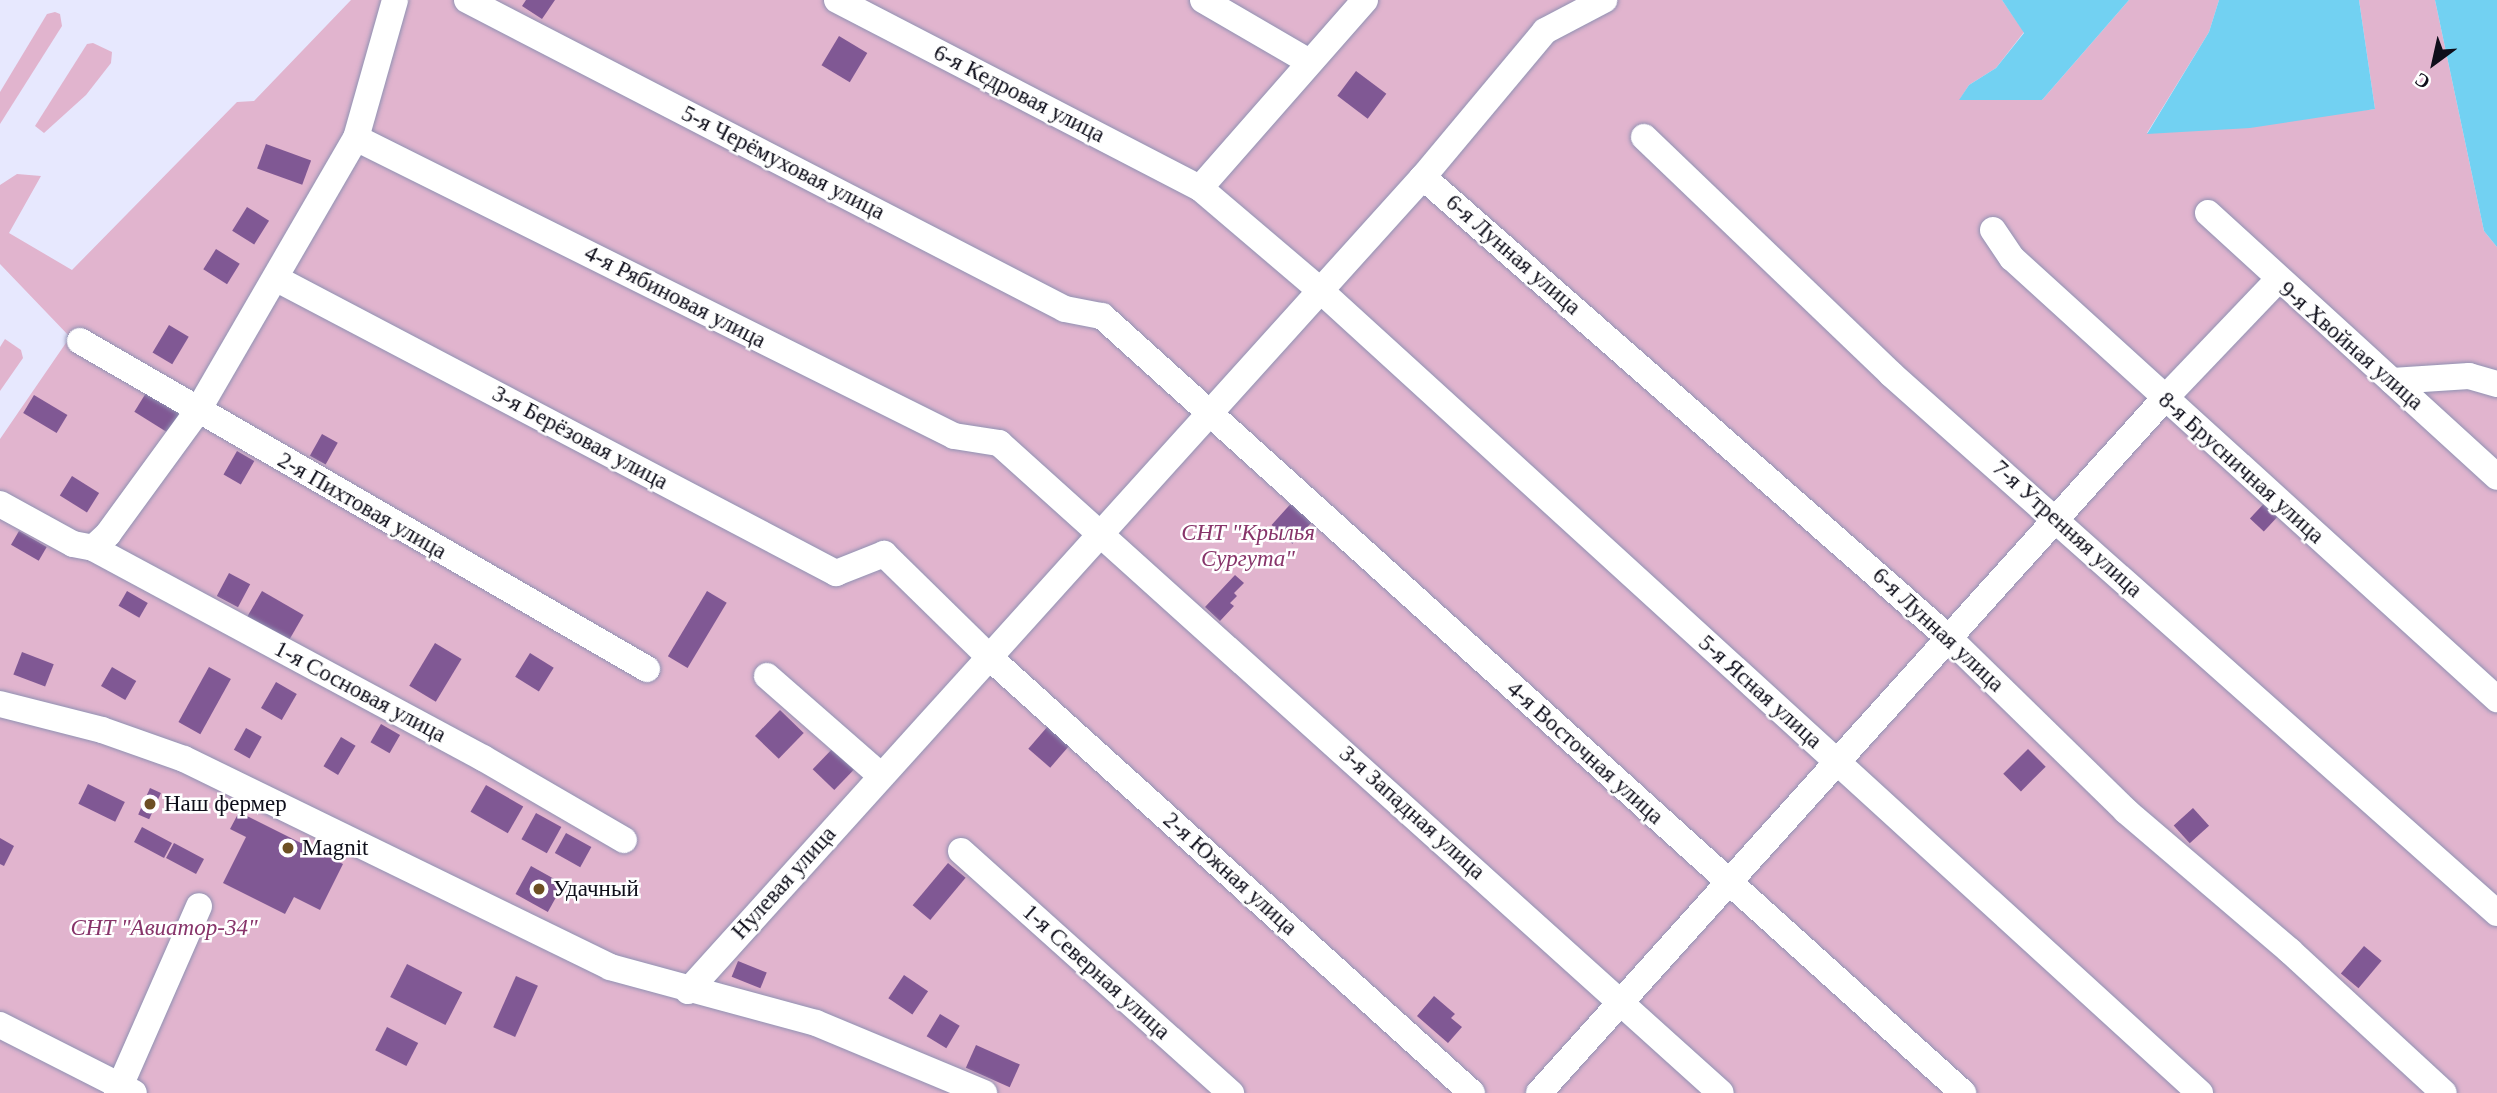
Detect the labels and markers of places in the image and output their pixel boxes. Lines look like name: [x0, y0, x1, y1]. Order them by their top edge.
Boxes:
place label: Наш фермер: [164, 790, 287, 818]
marker: Наш фермер: [142, 796, 158, 812]
place label: Magnit: [302, 834, 368, 862]
marker: Magnit: [280, 840, 296, 856]
place label: Удачный: [553, 875, 639, 903]
marker: Удачный: [531, 881, 547, 897]

